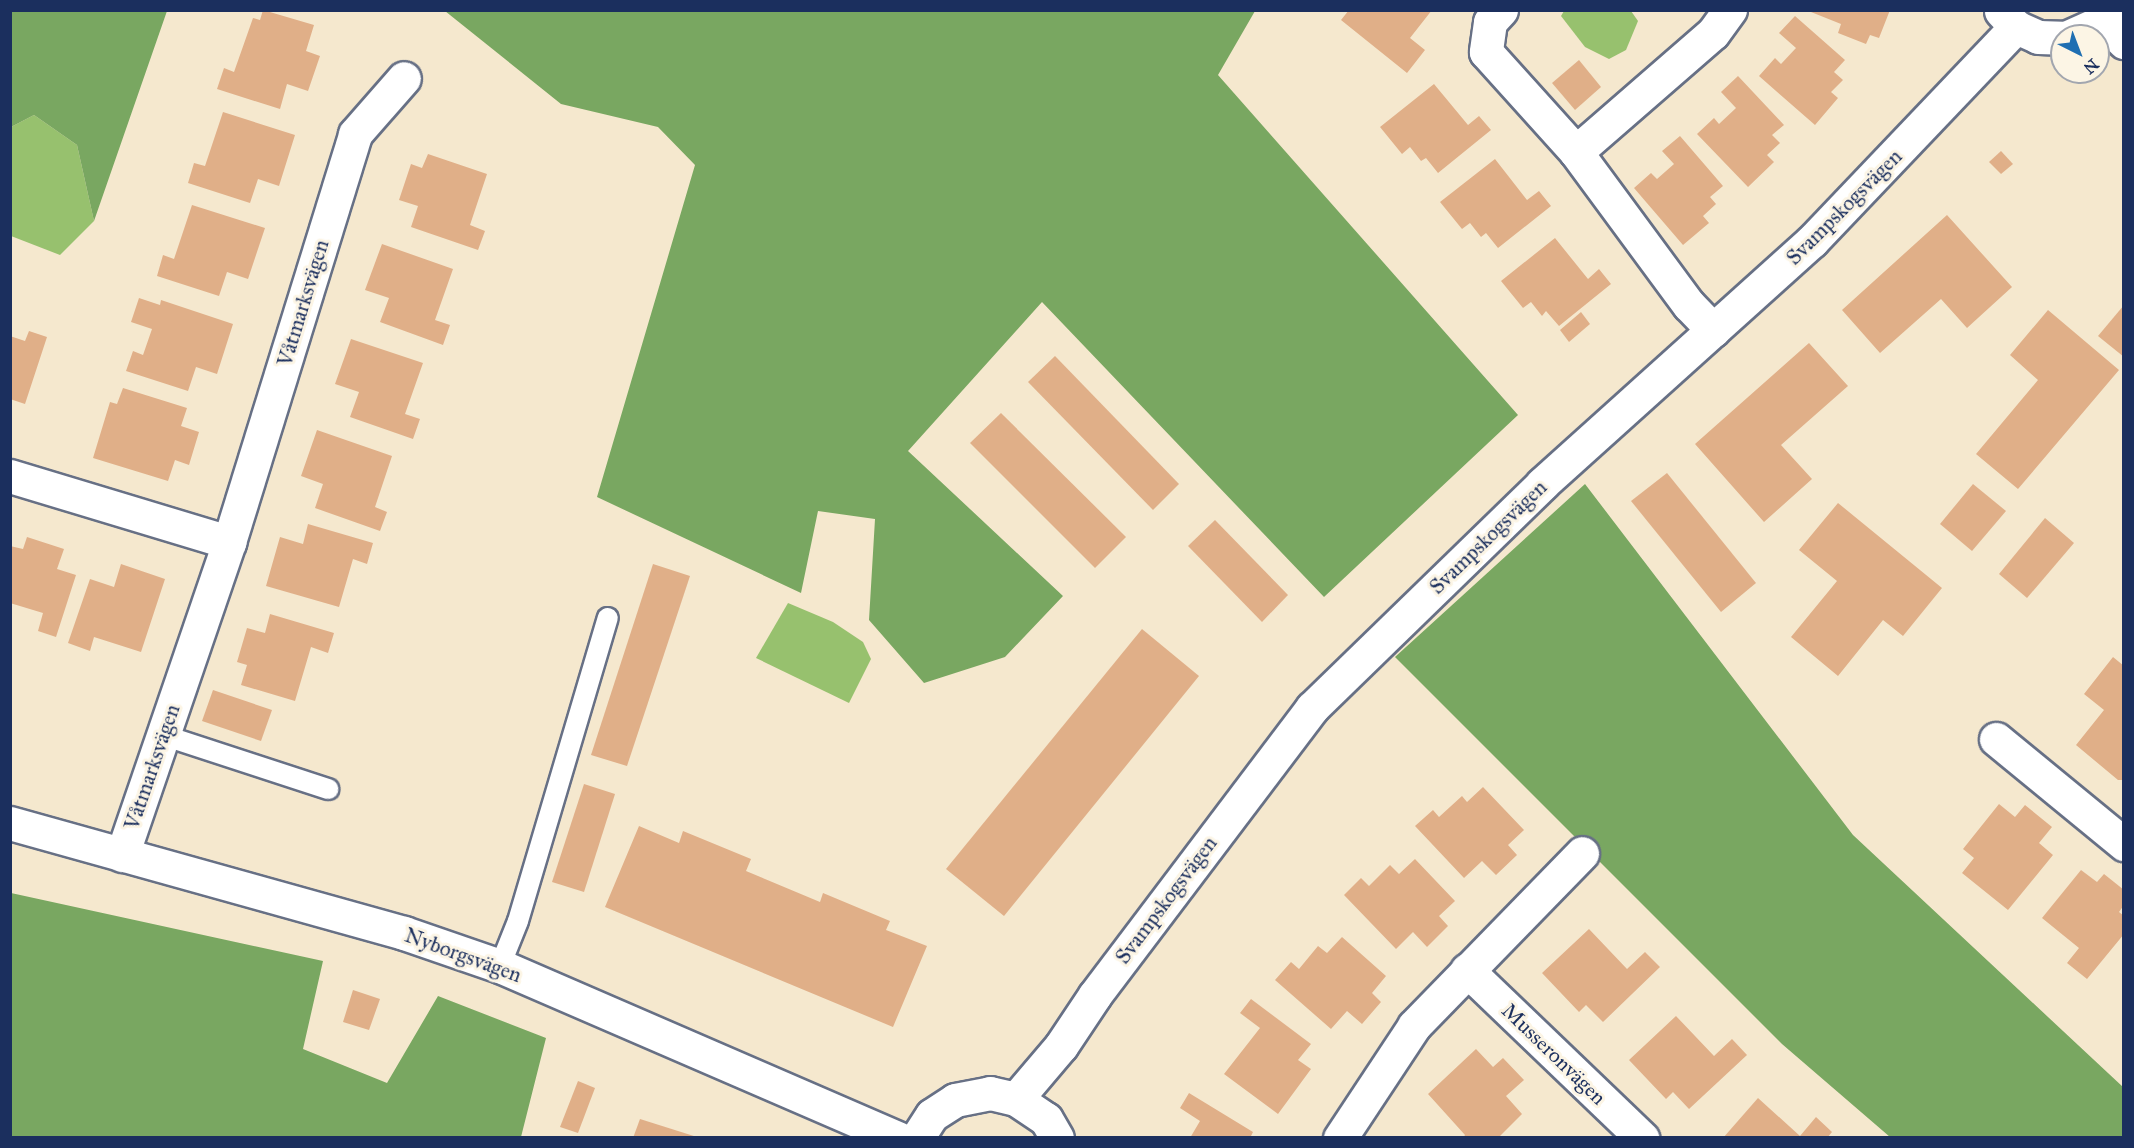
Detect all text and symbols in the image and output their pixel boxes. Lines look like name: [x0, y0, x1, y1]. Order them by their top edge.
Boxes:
north arrow: [2050, 24, 2110, 84]
text: N: [2080, 55, 2102, 78]
street label: Svampskogsvägen: [1781, 144, 1907, 270]
street label: Våtmarksvägen: [272, 237, 334, 369]
street label: Svampskogsvägen: [1424, 475, 1552, 599]
street label: Våtmarksvägen: [119, 701, 185, 833]
street label: Svampskogsvägen: [1110, 831, 1222, 969]
street label: Nyborgsvägen: [401, 922, 525, 988]
street label: Musseronvägen: [1497, 998, 1611, 1110]

